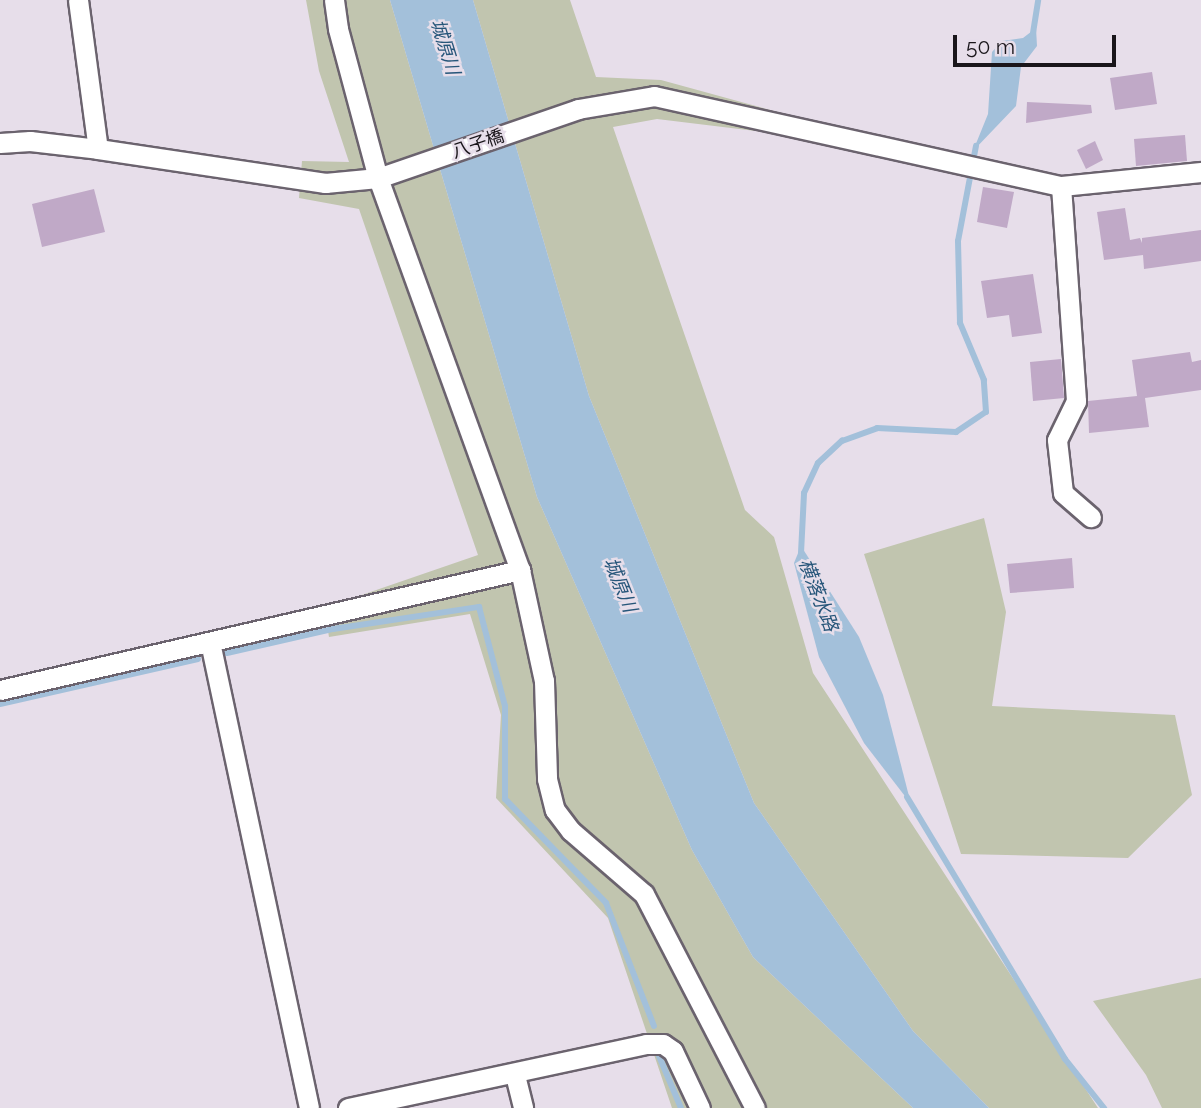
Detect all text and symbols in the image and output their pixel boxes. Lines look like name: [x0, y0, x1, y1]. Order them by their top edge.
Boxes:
water label: 城原川: [426, 16, 464, 78]
scale bar: [956, 21, 1119, 65]
text: 50 m: [966, 34, 1015, 59]
street label: 八子橋: [449, 125, 507, 163]
water label: 城原川: [599, 554, 641, 616]
water label: 横落水路: [794, 555, 842, 635]

